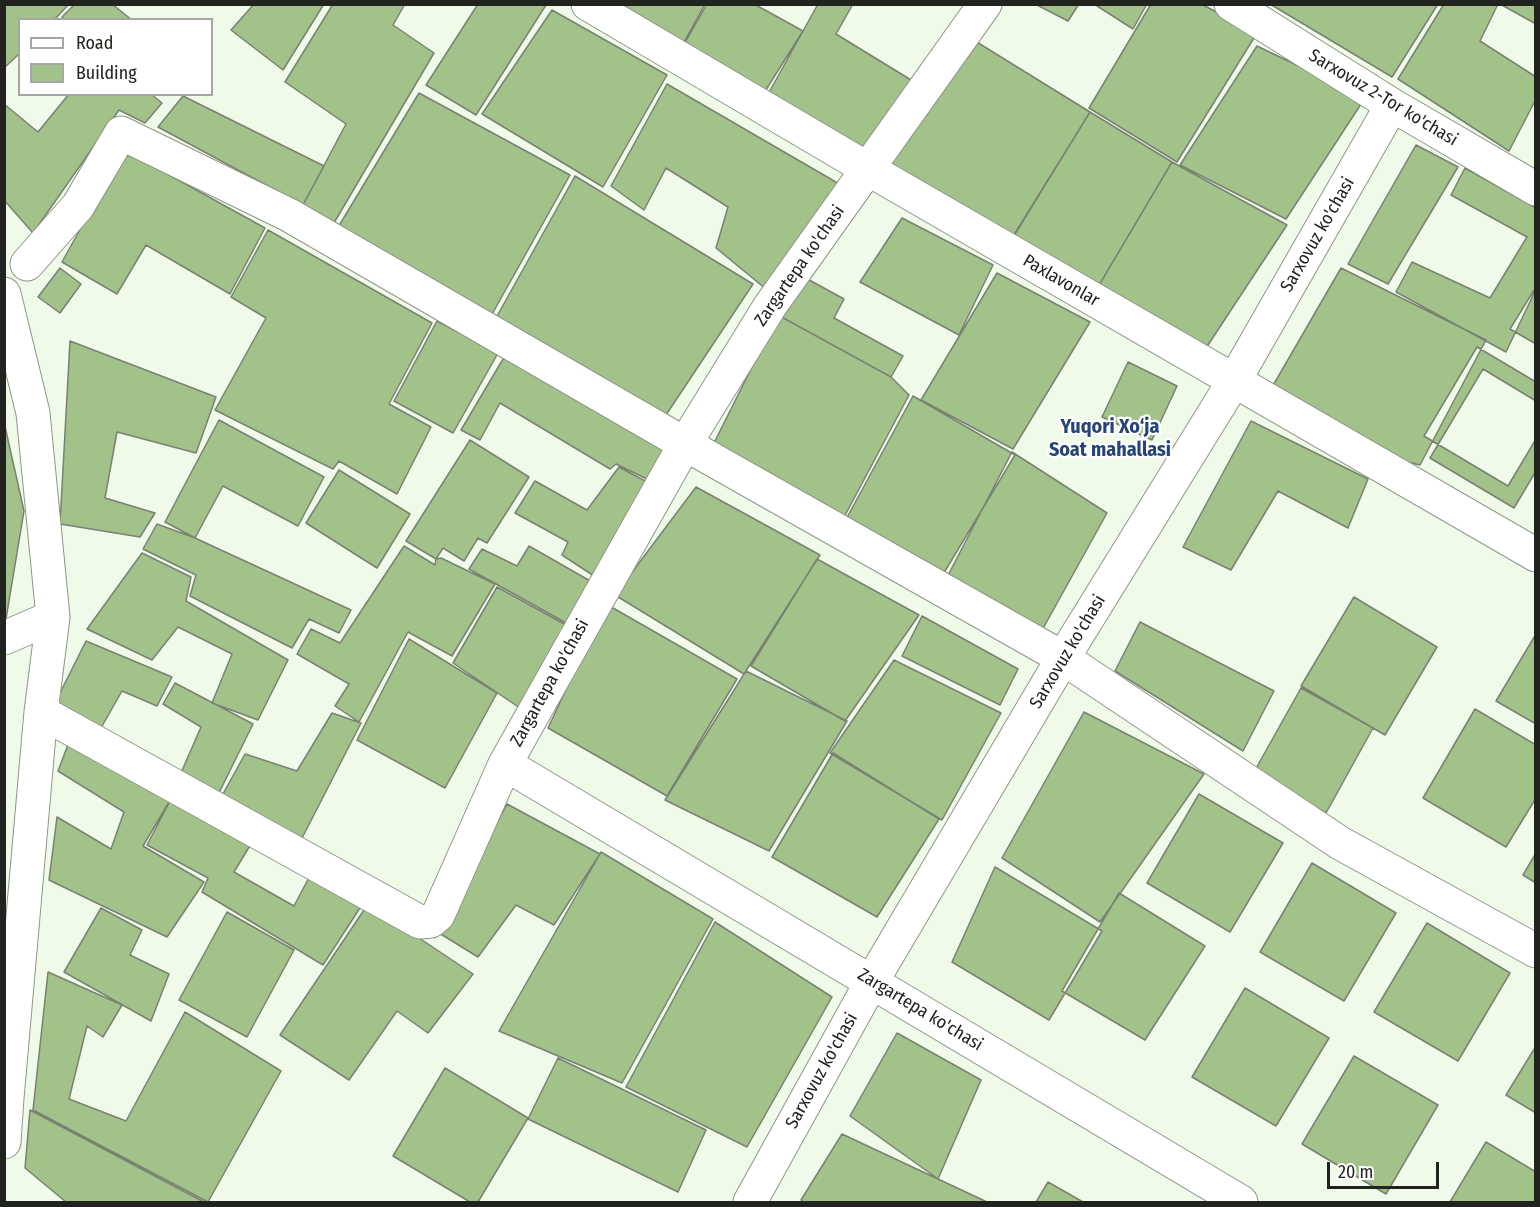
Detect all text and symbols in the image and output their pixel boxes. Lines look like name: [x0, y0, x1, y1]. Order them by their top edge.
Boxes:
legend: [18, 18, 213, 96]
text: Road: [76, 32, 113, 54]
street label: Sarxovuz 2-Tor ko'chasi: [1305, 45, 1461, 151]
text: Building: [76, 62, 137, 84]
street label: Sarxovuz ko'chasi: [1276, 174, 1360, 296]
street label: Zargartepa ko'chasi: [750, 202, 850, 330]
street label: Paxlavonlar: [1019, 250, 1103, 312]
district label: Yuqori Xo‘ja Soat mahallasi: [1049, 415, 1171, 462]
street label: Sarxovuz ko'chasi: [1026, 591, 1110, 713]
street label: Zargartepa ko'chasi: [506, 616, 594, 750]
street label: Zargartepa ko'chasi: [853, 964, 987, 1056]
street label: Sarxovuz ko'chasi: [781, 1009, 863, 1133]
scale bar: [1330, 1150, 1442, 1188]
text: 20 m: [1338, 1161, 1373, 1183]

